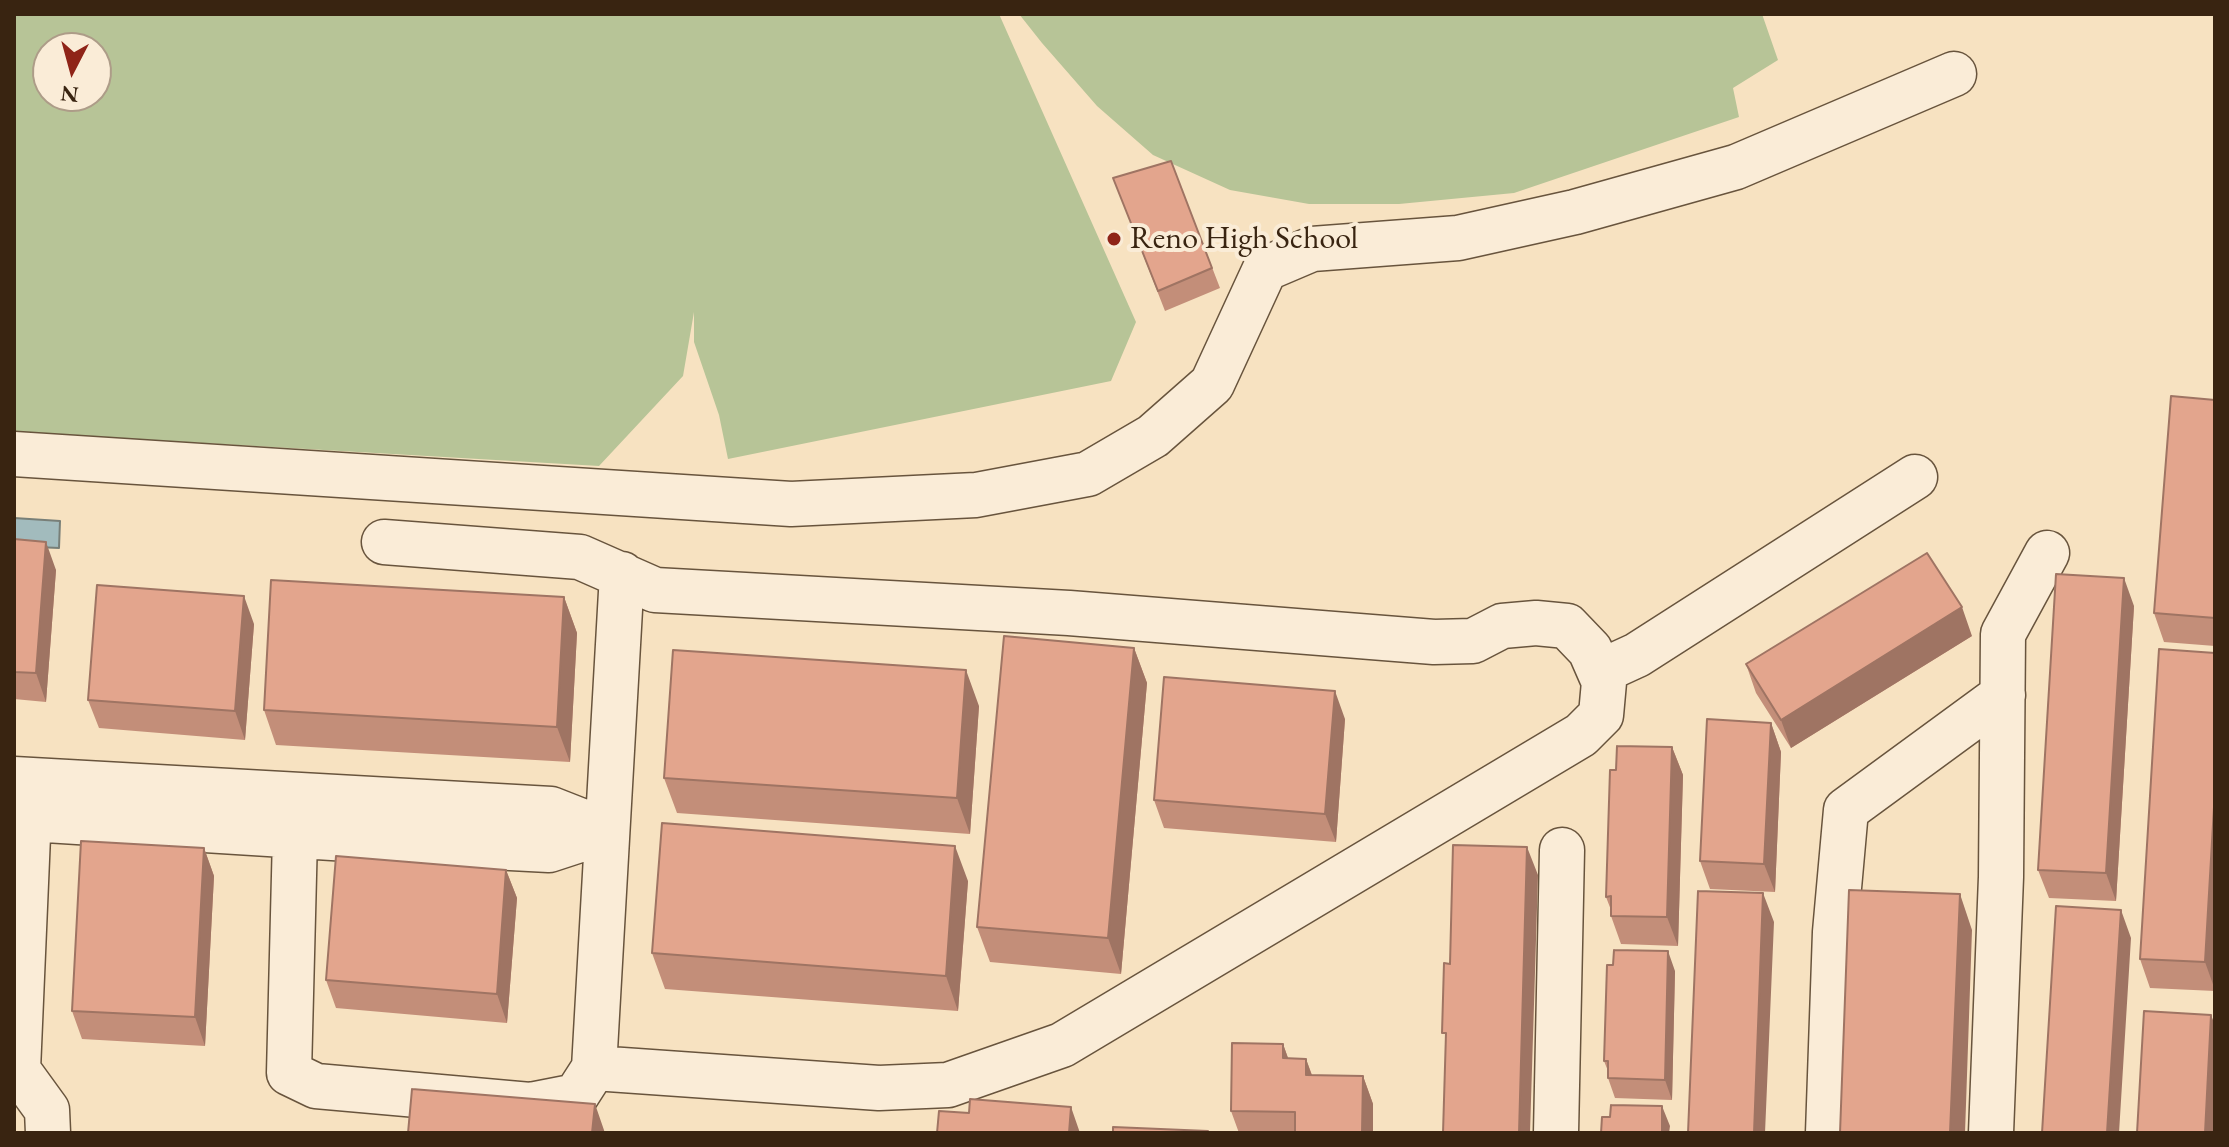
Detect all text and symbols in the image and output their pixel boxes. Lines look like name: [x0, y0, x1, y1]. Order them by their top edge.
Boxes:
north arrow: [32, 32, 112, 112]
text: N: [59, 79, 80, 110]
place label: Reno High School: [1130, 220, 1358, 258]
marker: Reno High School: [1105, 230, 1123, 248]

